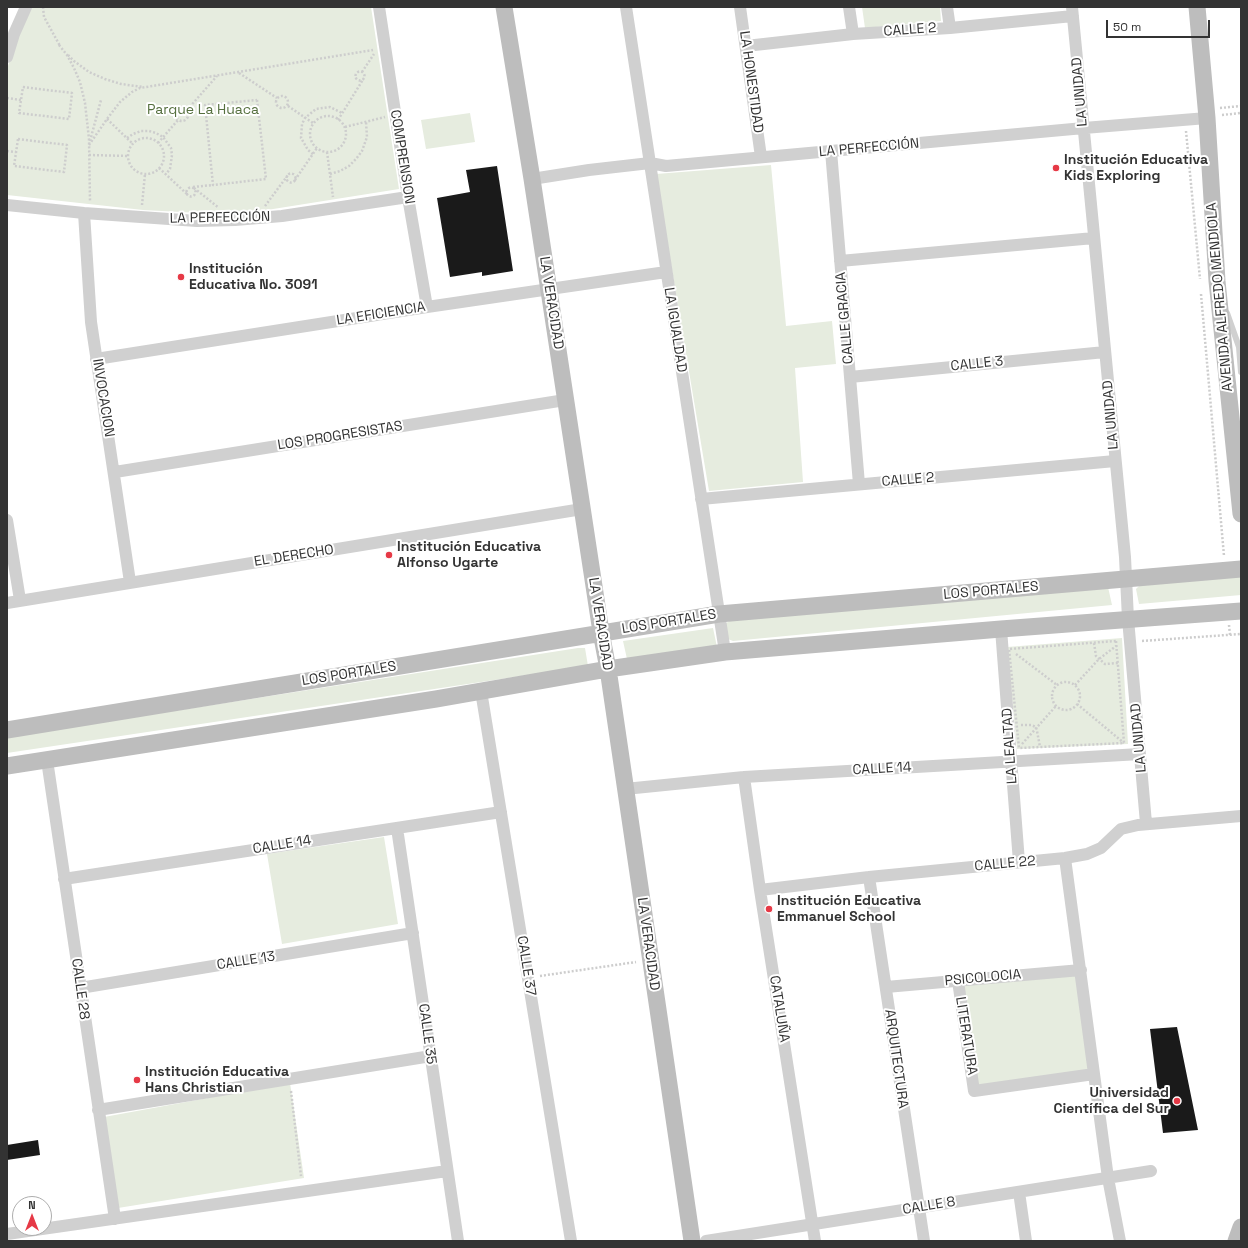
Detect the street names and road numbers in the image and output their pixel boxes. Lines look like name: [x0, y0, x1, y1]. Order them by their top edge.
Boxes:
street label: CALLE 2: [883, 20, 937, 40]
street label: LA HONESTIDAD: [736, 30, 766, 134]
street label: LA UNIDAD: [1069, 57, 1091, 127]
street label: COMPRENSION: [386, 108, 418, 206]
street label: LA PERFECCIÓN: [818, 135, 920, 161]
street label: AVENIDA ALFREDO MENDIOLA: [1203, 202, 1237, 392]
street label: LA PERFECCIÓN: [170, 209, 270, 227]
street label: LA VERACIDAD: [535, 255, 567, 351]
street label: CALLE GRACIA: [833, 271, 857, 365]
street label: LA IGUALDAD: [660, 286, 690, 374]
street label: LA EFICIENCIA: [335, 299, 427, 329]
street label: CALLE 3: [950, 353, 1004, 375]
street label: INVOCACION: [89, 358, 117, 438]
street label: LA UNIDAD: [1100, 380, 1122, 450]
street label: LOS PROGRESISTAS: [276, 418, 404, 454]
street label: CALLE 2: [881, 469, 935, 491]
street label: EL DERECHO: [253, 541, 335, 571]
street label: LA VERACIDAD: [584, 576, 616, 672]
street label: LOS PORTALES: [943, 578, 1039, 604]
street label: LOS PORTALES: [621, 606, 717, 638]
street label: LOS PORTALES: [301, 658, 397, 690]
street label: LA UNIDAD: [1128, 703, 1150, 773]
street label: LA LEALTAD: [999, 707, 1021, 785]
street label: CALLE 14: [852, 759, 912, 779]
street label: CALLE 14: [252, 832, 312, 858]
street label: CALLE 22: [974, 853, 1036, 875]
street label: LA VERACIDAD: [633, 896, 663, 992]
street label: CALLE 37: [513, 935, 539, 997]
street label: CALLE 13: [216, 948, 276, 974]
street label: CALLE 28: [67, 957, 93, 1021]
street label: PSICOLOCIA: [944, 966, 1022, 990]
street label: CATALUÑA: [765, 974, 793, 1044]
street label: LITERATURA: [952, 996, 980, 1076]
street label: CALLE 35: [414, 1002, 440, 1066]
street label: ARQUITECTURA: [881, 1008, 911, 1110]
street label: CALLE 8: [901, 1194, 957, 1218]

